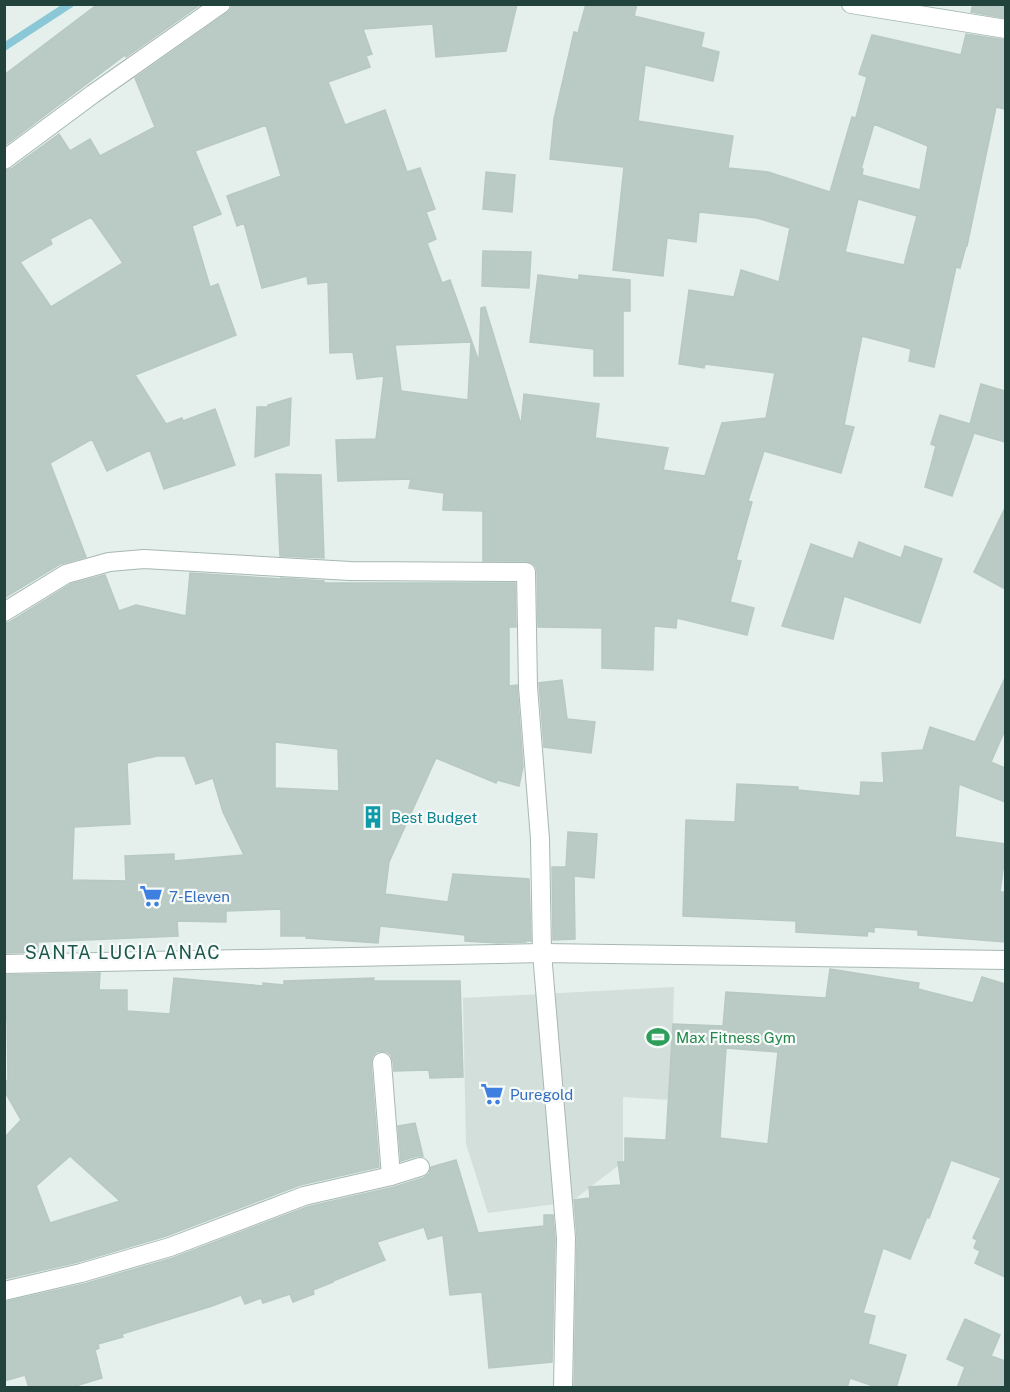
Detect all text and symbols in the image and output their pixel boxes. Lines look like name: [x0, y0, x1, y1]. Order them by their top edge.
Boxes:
building icon: Best Budget: [360, 804, 386, 830]
place label: Best Budget: [391, 809, 477, 826]
supermarket icon: 7-Eleven: [138, 883, 164, 909]
place label: 7-Eleven: [169, 888, 230, 905]
district label: SANTA LUCIA ANAC: [25, 942, 221, 963]
sports icon: Max Fitness Gym: [645, 1024, 671, 1050]
place label: Max Fitness Gym: [676, 1029, 796, 1046]
supermarket icon: Puregold: [479, 1081, 505, 1107]
place label: Puregold: [510, 1086, 573, 1103]

